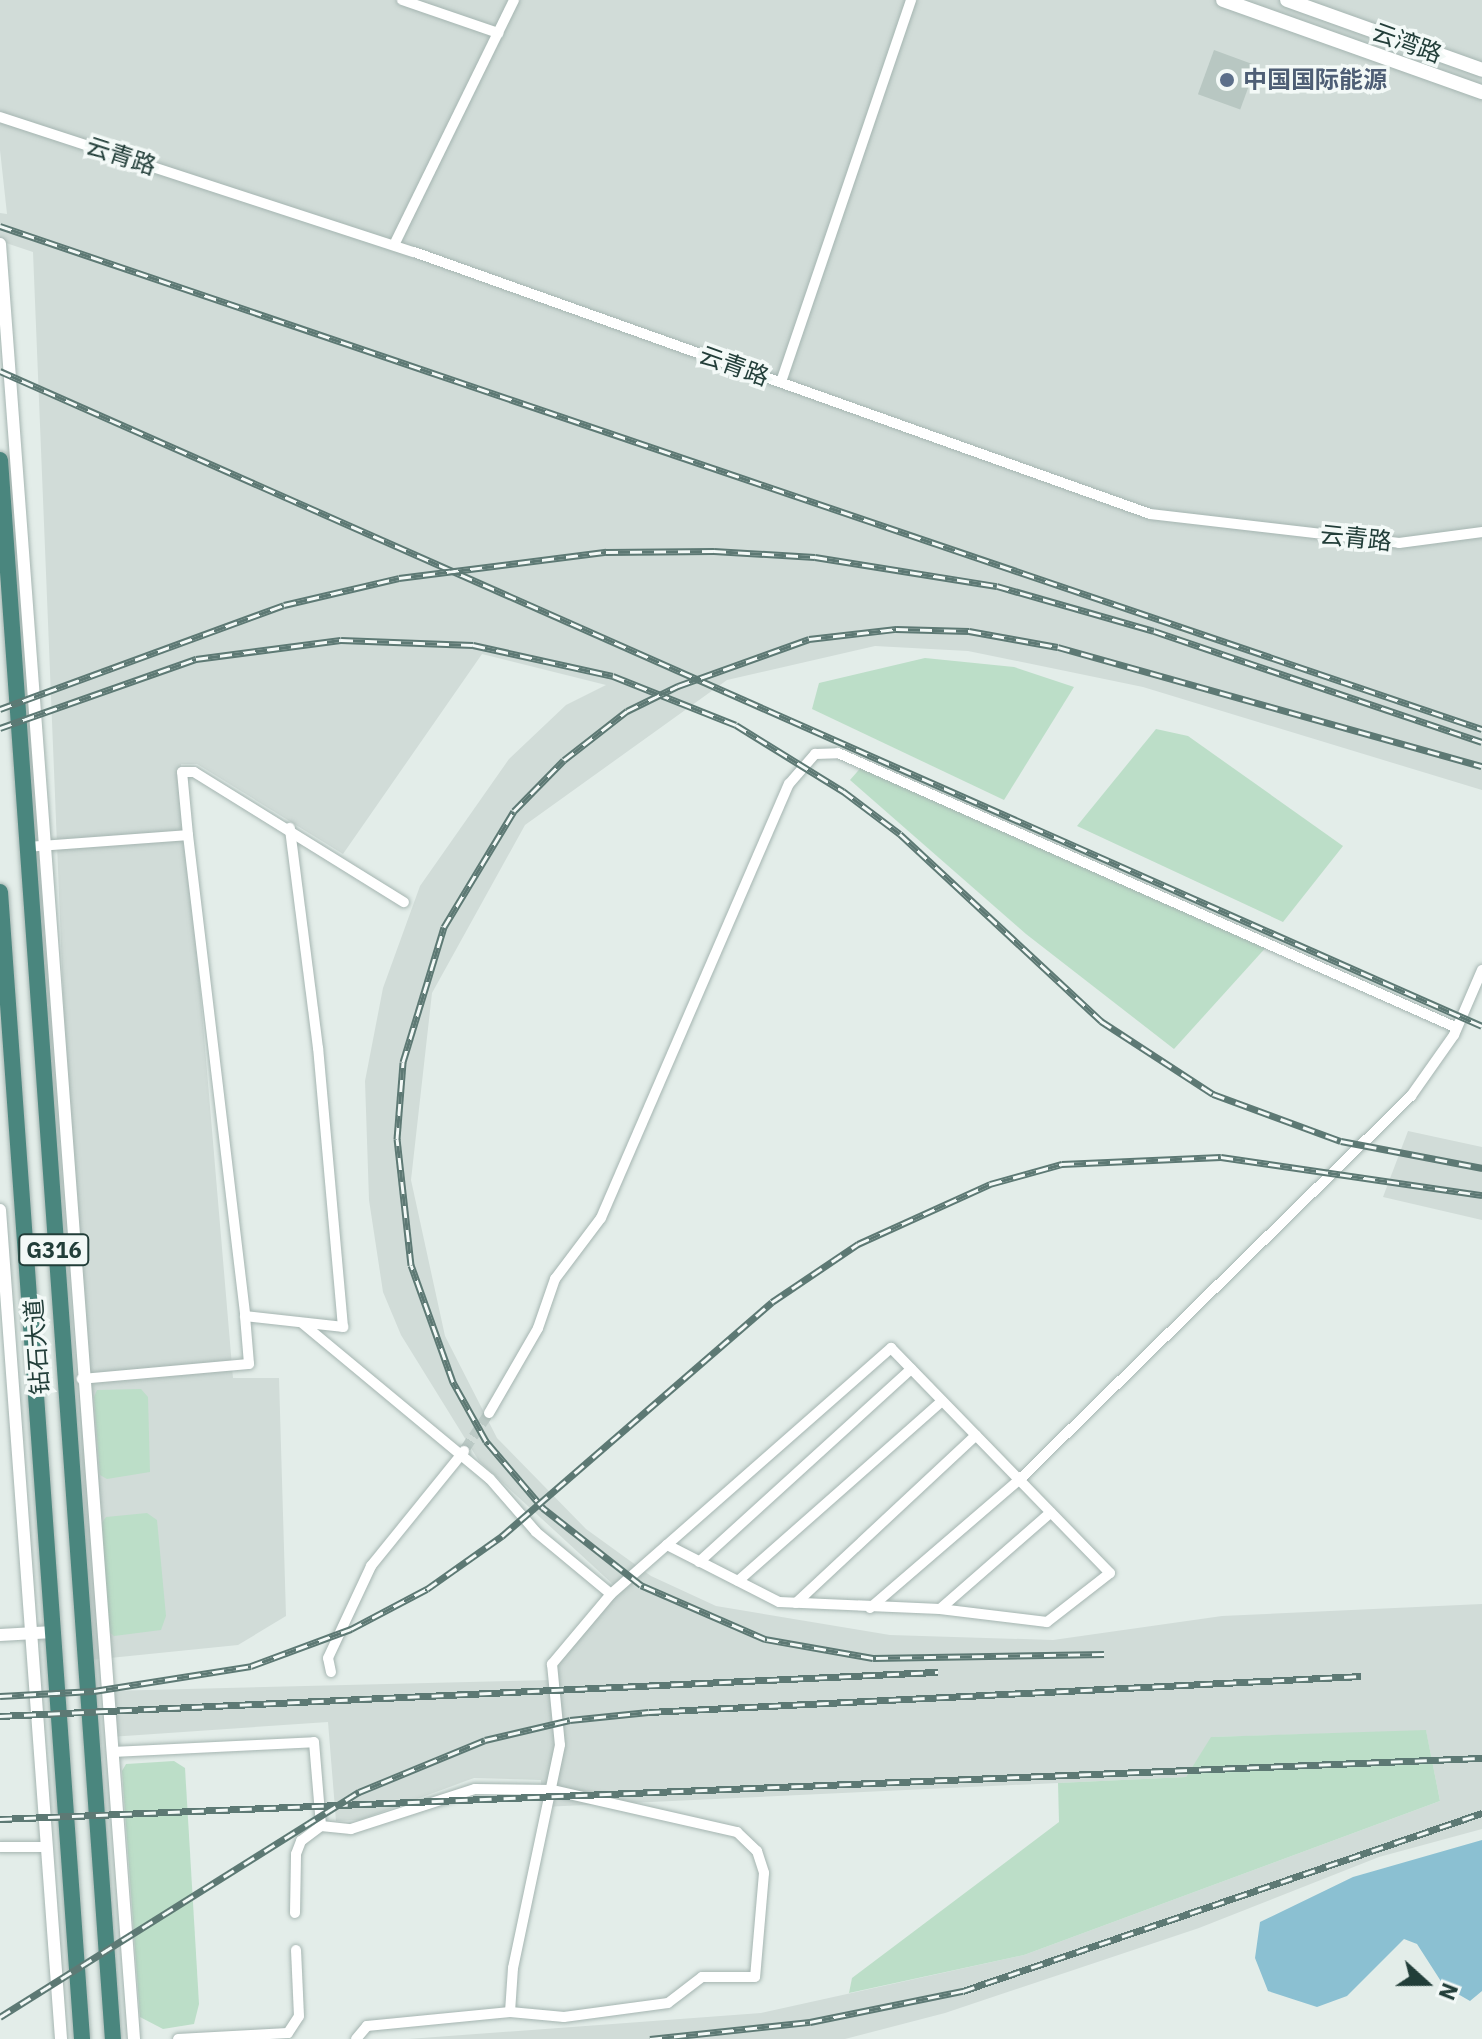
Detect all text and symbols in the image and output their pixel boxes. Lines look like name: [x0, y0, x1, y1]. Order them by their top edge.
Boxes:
street label: 云湾路: [1368, 17, 1446, 69]
place label: 中国国际能源: [1243, 66, 1387, 94]
marker: 中国国际能源: [1218, 71, 1236, 89]
street label: 云青路: [82, 131, 160, 181]
street label: 云青路: [695, 340, 773, 392]
street label: 云青路: [1319, 520, 1393, 556]
road number: G316: [18, 1232, 90, 1268]
street label: 钻石大道: [19, 1298, 55, 1396]
north arrow: [1386, 1943, 1466, 2023]
text: N: [1432, 1979, 1465, 2004]

